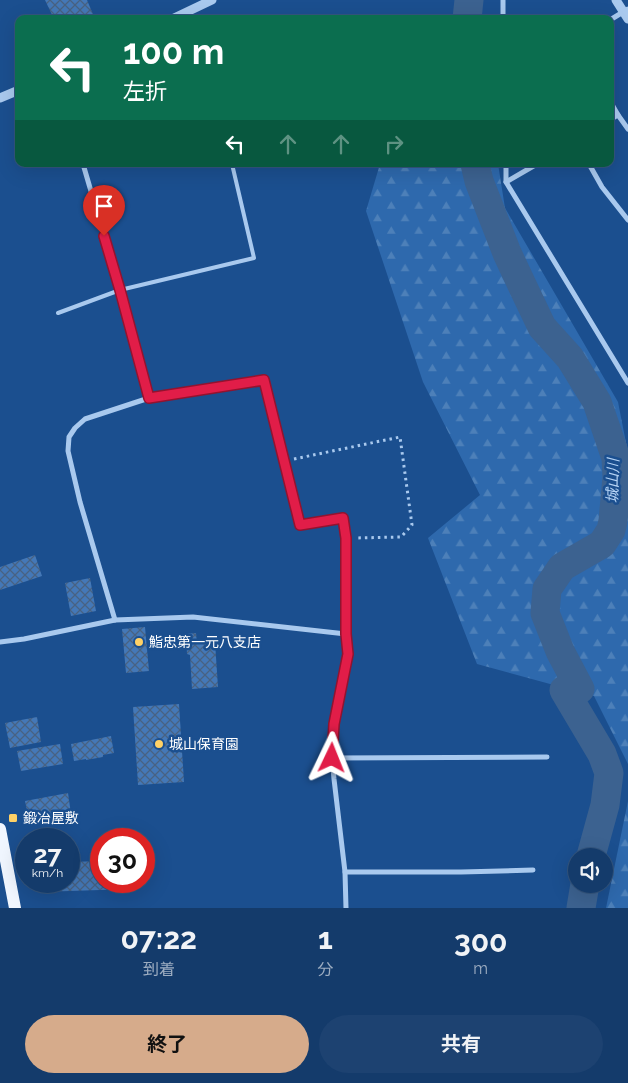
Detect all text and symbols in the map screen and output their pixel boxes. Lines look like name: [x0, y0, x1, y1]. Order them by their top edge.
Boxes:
text: 100 m: [123, 31, 224, 72]
icon: left: [40, 35, 105, 100]
text: 左折: [123, 78, 167, 104]
icon: left: [221, 130, 249, 158]
icon: ahead: [274, 130, 302, 158]
icon: ahead: [327, 130, 355, 158]
icon: right: [380, 130, 408, 158]
pin: [83, 185, 125, 236]
icon: arrive: [90, 192, 118, 220]
water label: 城山川: [604, 456, 622, 504]
place label: 鮨忠第一元八支店: [149, 634, 261, 650]
marker: 鮨忠第一元八支店: [133, 636, 145, 648]
position arrow: [305, 731, 357, 783]
place label: 城山保育園: [169, 736, 239, 752]
marker: 城山保育園: [153, 738, 165, 750]
place label: 鍛冶屋敷: [23, 810, 79, 826]
marker: 鍛冶屋敷: [7, 812, 19, 824]
speed limit sign: 30: [90, 828, 155, 893]
text: 27: [33, 839, 62, 869]
map controls: [568, 848, 613, 893]
button: sound: [568, 848, 613, 893]
text: km/h: [32, 866, 63, 880]
text: 07:22: [120, 921, 197, 956]
text: 1: [318, 921, 333, 956]
text: 300: [454, 924, 508, 959]
text: m: [473, 959, 488, 978]
text: 到着: [143, 960, 175, 979]
text: 分: [317, 960, 333, 979]
button: 終了: [25, 1015, 309, 1073]
button: 共有: [319, 1015, 603, 1073]

